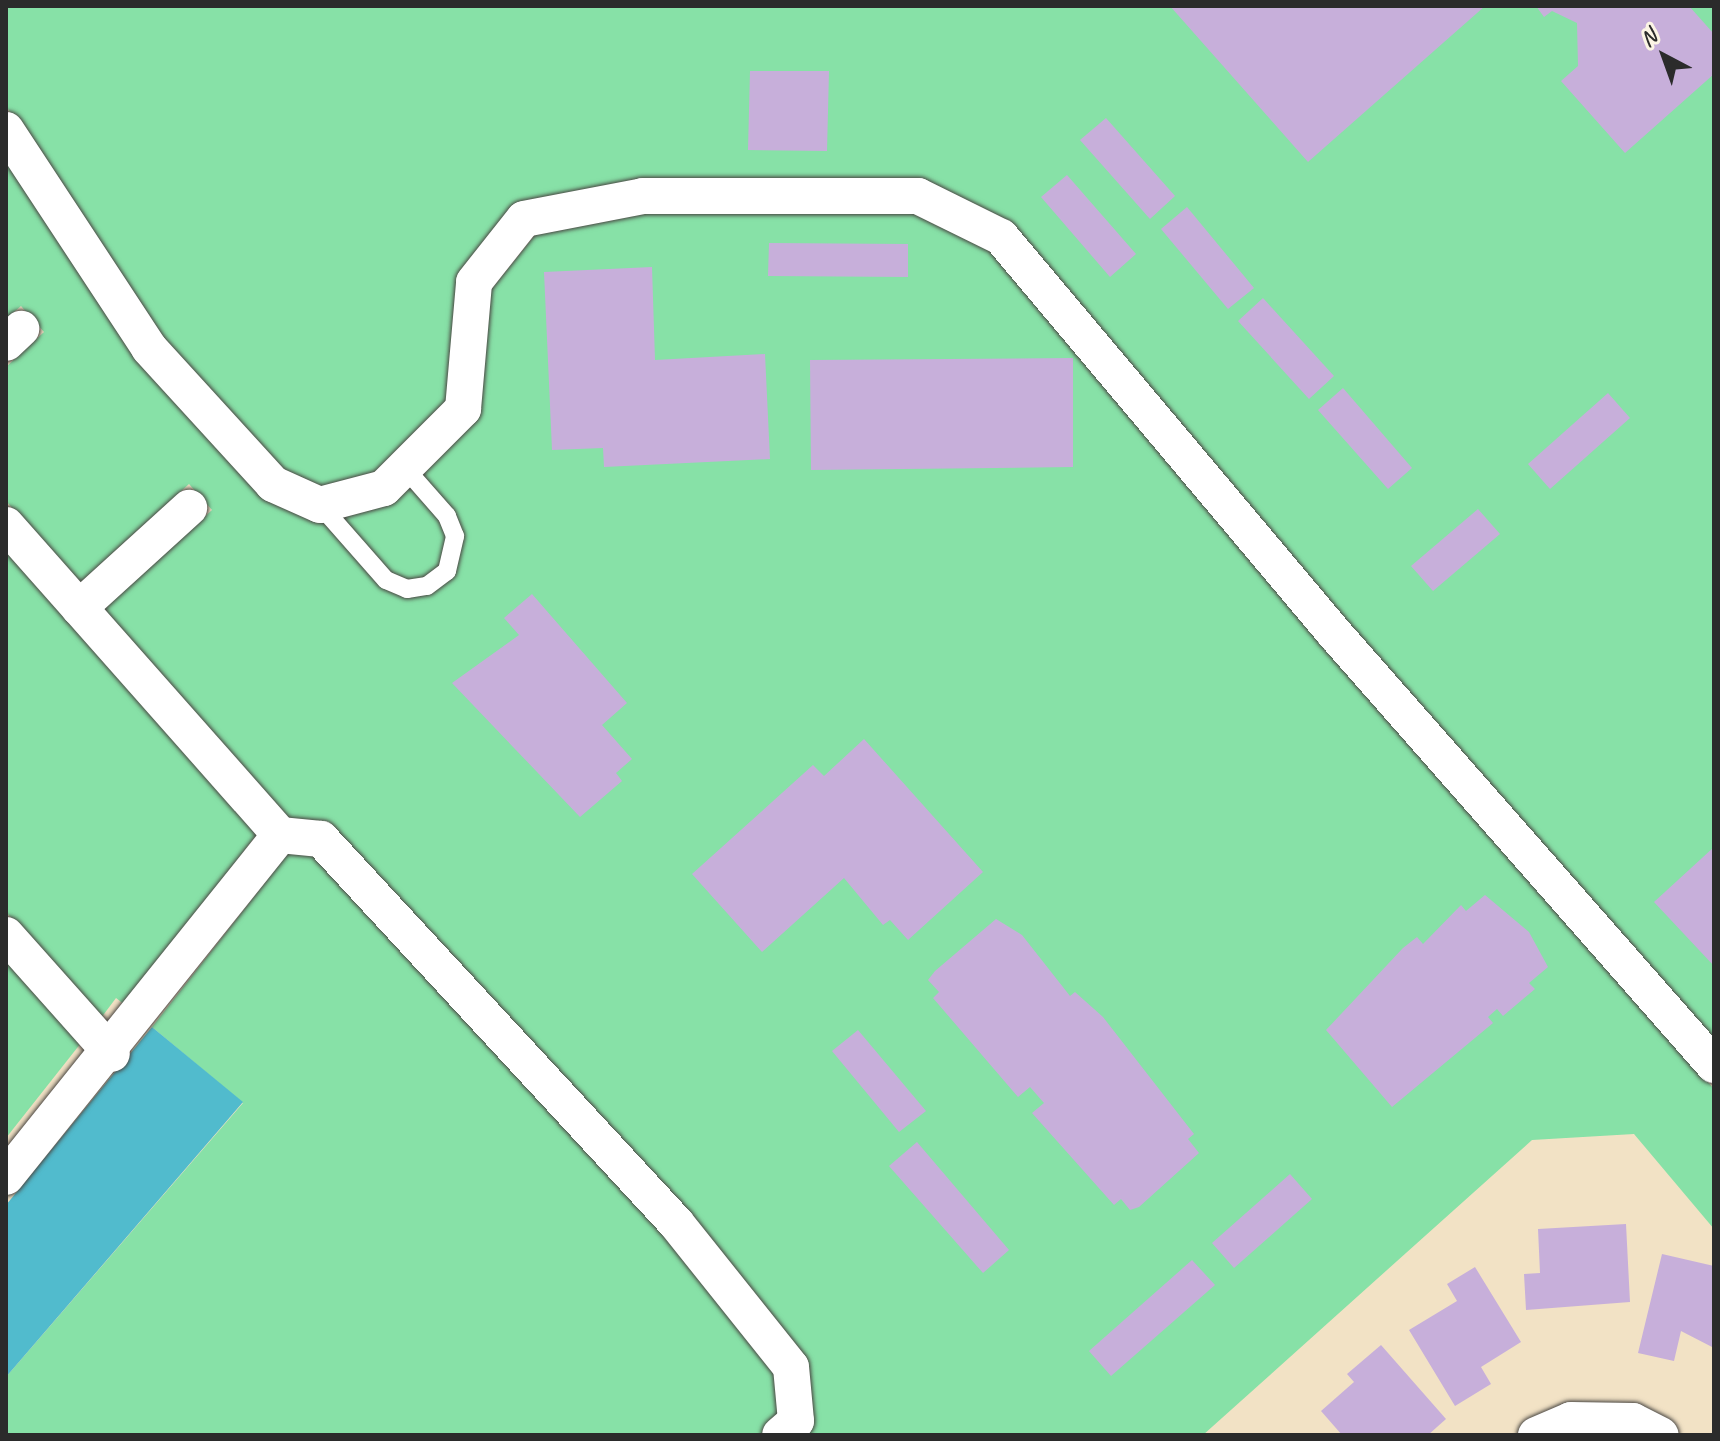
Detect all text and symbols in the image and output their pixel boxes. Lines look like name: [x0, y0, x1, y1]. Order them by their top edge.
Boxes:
north arrow: [1624, 16, 1704, 96]
text: N: [1634, 23, 1663, 53]

